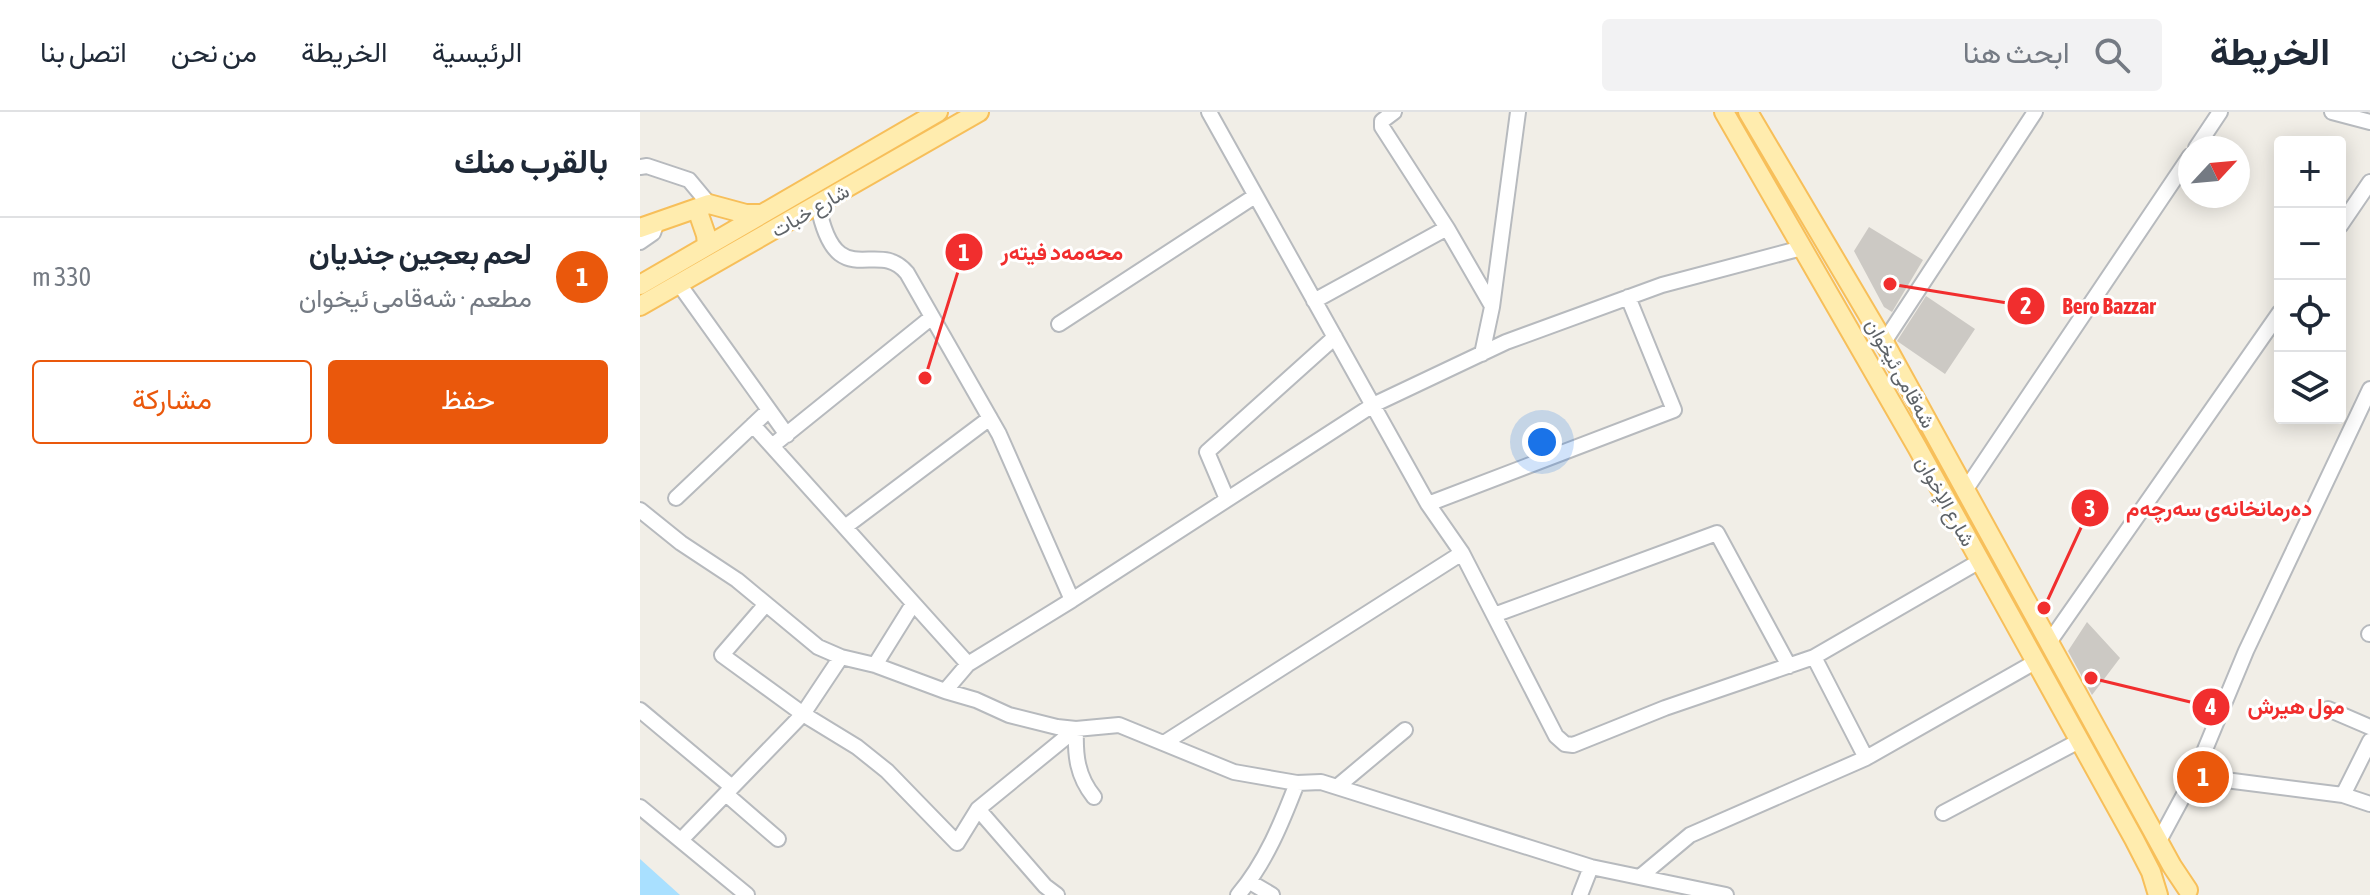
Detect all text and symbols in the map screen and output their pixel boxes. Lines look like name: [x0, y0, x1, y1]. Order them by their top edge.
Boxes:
search box: [1602, 19, 2162, 91]
text: الخريطة: [2210, 30, 2330, 73]
icon: search: [2090, 33, 2134, 77]
text: ابحث هنا: [1963, 35, 2070, 69]
text: اتصل بنا: [40, 36, 127, 68]
text: من نحن: [171, 36, 257, 68]
text: الخريطة: [301, 36, 388, 68]
text: الرئيسية: [432, 36, 522, 68]
north arrow: [2178, 136, 2250, 208]
map controls: [2274, 136, 2346, 424]
button: +: [2274, 136, 2346, 208]
text: بالقرب منك: [454, 141, 608, 180]
street label: شارع خبات: [767, 179, 855, 244]
button: −: [2274, 208, 2346, 280]
callout: محەمەد فیتەر: [944, 229, 1139, 275]
text: لحم بعجين جنديان: [309, 236, 532, 270]
text: 1: [958, 239, 970, 266]
text: محەمەد فیتەر: [1000, 239, 1123, 266]
text: 330 m: [32, 262, 91, 292]
text: 1: [576, 262, 588, 292]
button: locate: [2274, 280, 2346, 352]
text: مطعم · شەقامی ئیخوان: [299, 283, 532, 313]
callout: Bero Bazzar: [2006, 283, 2172, 329]
text: 2: [2020, 292, 2032, 319]
text: Bero Bazzar: [2062, 293, 2156, 319]
street label: شەقامی ئیخوان: [1860, 314, 1940, 433]
button: layers: [2274, 352, 2346, 424]
button: مشاركة: [32, 360, 312, 444]
button: حفظ: [328, 360, 608, 444]
your location: [1522, 422, 1562, 462]
street label: شارع الإخوان: [1909, 452, 1980, 552]
callout: دەرمانخانەی سەرچەم: [2070, 485, 2328, 531]
text: 3: [2084, 495, 2096, 522]
text: دەرمانخانەی سەرچەم: [2126, 495, 2312, 524]
callout: مول هيرش: [2191, 684, 2360, 730]
text: 4: [2204, 693, 2217, 720]
text: مول هيرش: [2247, 693, 2345, 720]
pin: 1: [2177, 747, 2229, 807]

